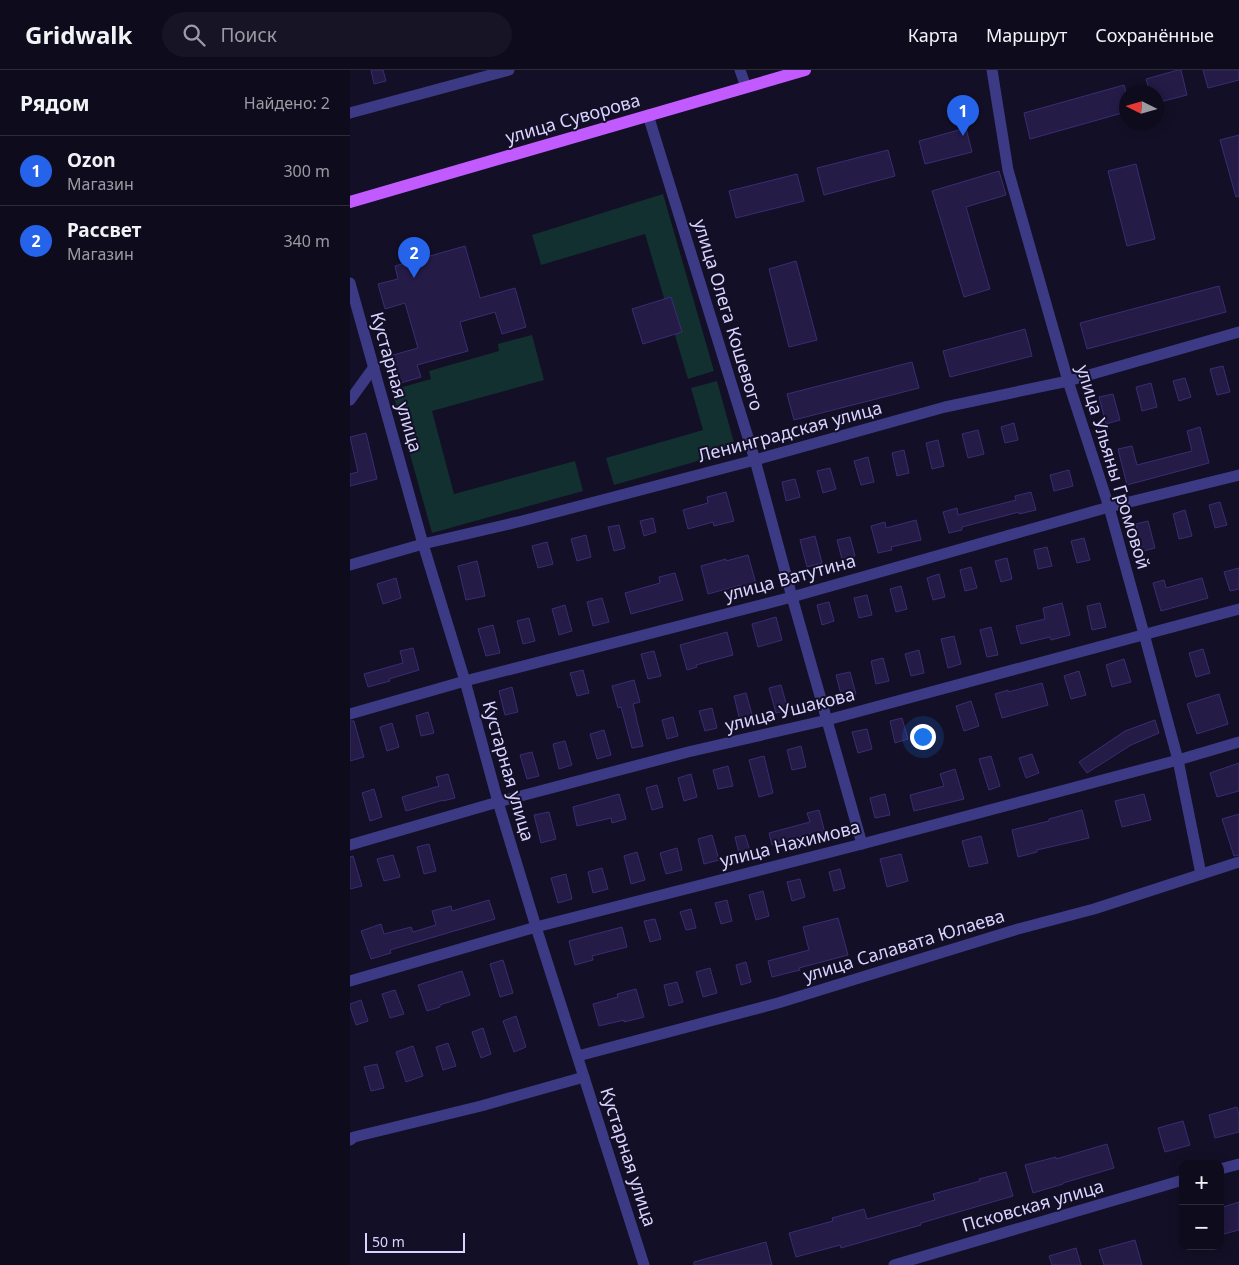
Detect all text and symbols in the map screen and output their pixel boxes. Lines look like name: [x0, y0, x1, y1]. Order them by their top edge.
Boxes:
search box: [162, 12, 512, 57]
text: Gridwalk: [25, 18, 132, 51]
icon: search: [180, 21, 208, 49]
text: Поиск: [220, 22, 277, 48]
text: Карта: [908, 23, 958, 47]
text: Маршрут: [986, 23, 1067, 47]
text: Сохранённые: [1095, 23, 1214, 47]
north arrow: [1119, 85, 1164, 130]
street label: улица Суворова: [503, 87, 643, 149]
text: Рядом: [20, 89, 90, 117]
text: Найдено: 2: [244, 92, 330, 114]
pin: 1: [947, 95, 979, 136]
text: Ozon: [67, 147, 116, 173]
text: 1: [31, 160, 41, 182]
text: 300 m: [283, 160, 330, 182]
text: Магазин: [67, 173, 134, 195]
street label: улица Олега Кошевого: [688, 216, 770, 413]
text: Рассвет: [67, 217, 141, 243]
text: 2: [31, 230, 41, 252]
text: 340 m: [283, 230, 330, 252]
pin: 2: [398, 237, 430, 278]
text: Магазин: [67, 243, 134, 265]
street label: Кустарная улица: [365, 309, 428, 455]
street label: улица Ульяны Громовой: [1071, 362, 1156, 572]
street label: Ленинградская улица: [695, 395, 884, 467]
street label: улица Ватутина: [721, 548, 858, 606]
street label: улица Ушакова: [722, 681, 857, 737]
street label: Кустарная улица: [477, 698, 540, 844]
your location: [910, 724, 936, 750]
street label: улица Нахимова: [717, 814, 862, 872]
street label: улица Салавата Юлаева: [800, 903, 1007, 987]
street label: Кустарная улица: [595, 1084, 663, 1229]
map controls: [1179, 1160, 1224, 1250]
button: +: [1179, 1160, 1224, 1205]
street label: Псковская улица: [959, 1173, 1106, 1237]
button: −: [1179, 1205, 1224, 1250]
scale bar: [365, 1230, 465, 1253]
text: 50 m: [372, 1232, 405, 1251]

